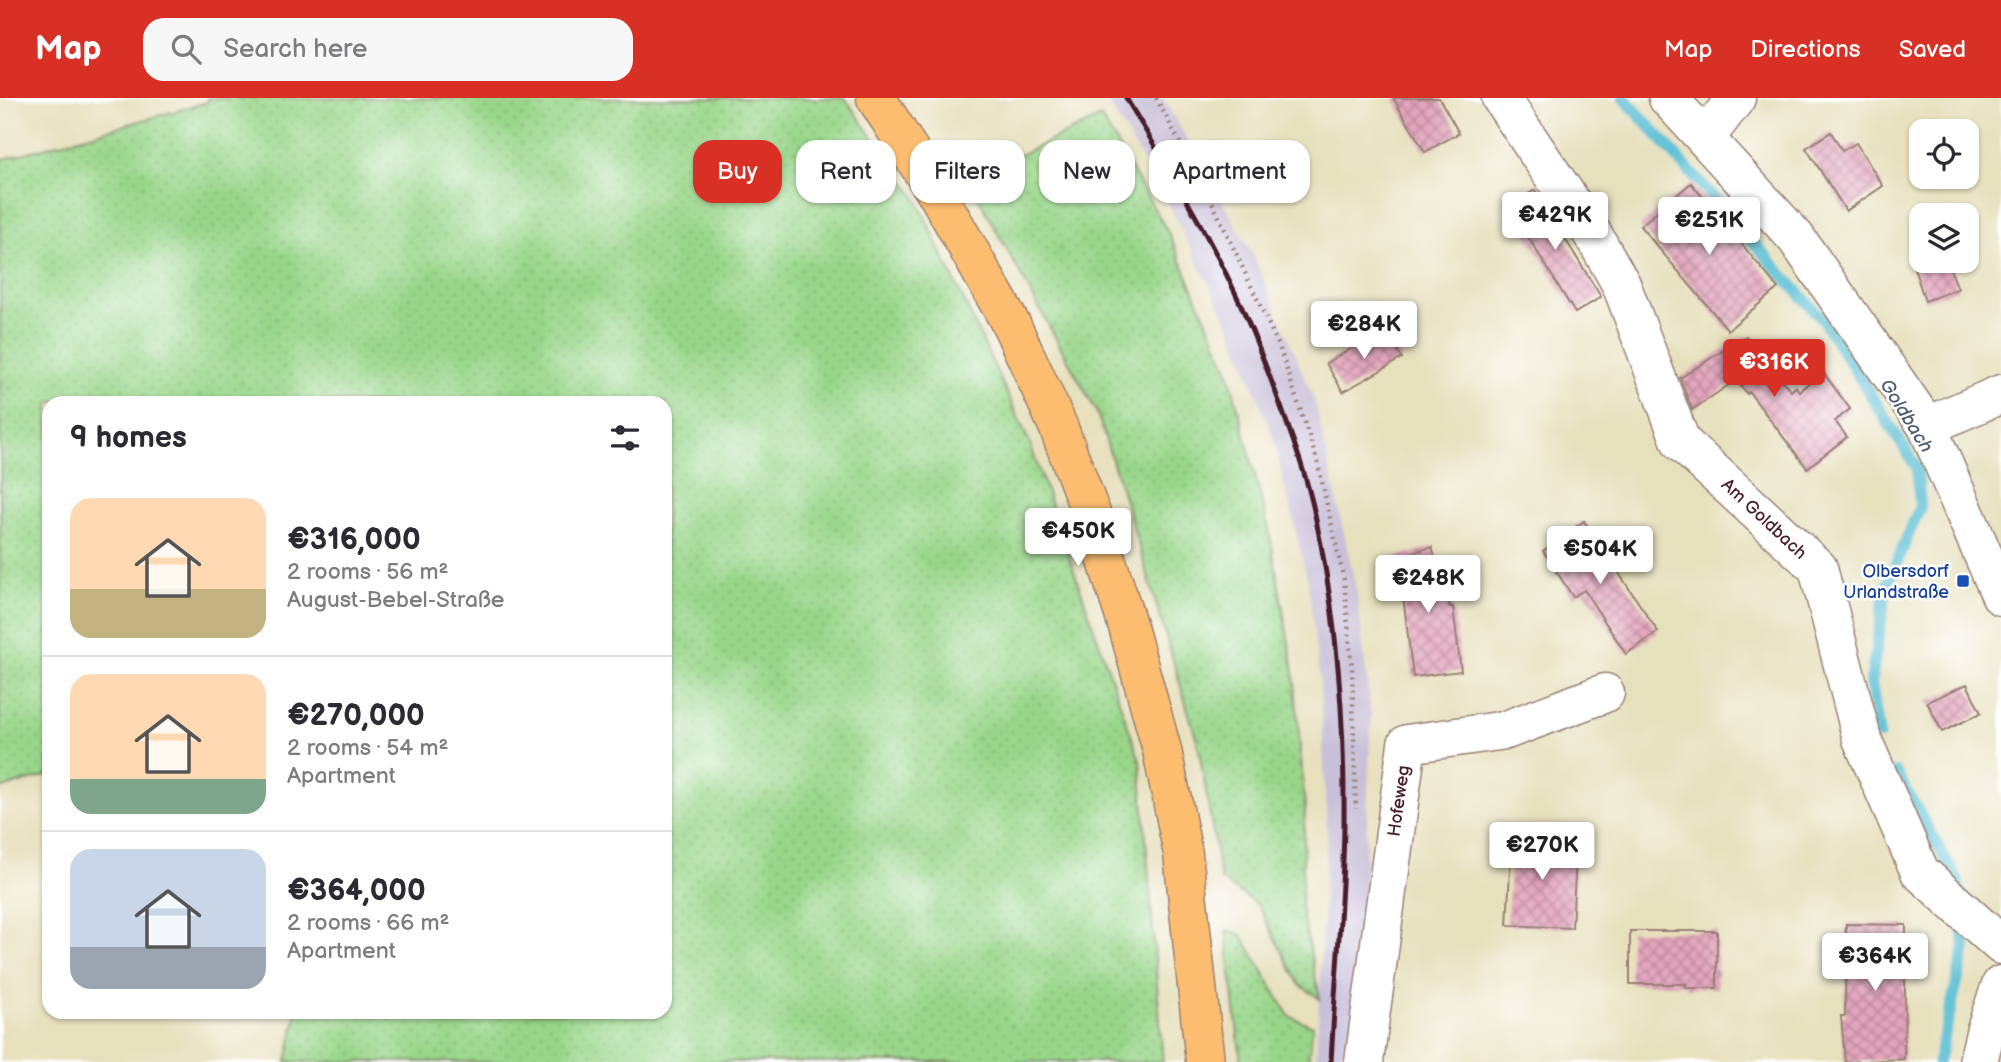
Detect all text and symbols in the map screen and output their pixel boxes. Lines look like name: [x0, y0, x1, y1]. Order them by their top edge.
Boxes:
search box: [143, 18, 633, 81]
text: Map: [35, 29, 101, 69]
icon: search: [167, 30, 205, 68]
text: Search here: [223, 34, 367, 65]
text: Map: [1664, 35, 1712, 64]
text: Directions: [1750, 35, 1861, 64]
text: Saved: [1899, 35, 1966, 64]
map controls: [1909, 119, 1979, 273]
button: locate: [1909, 119, 1979, 189]
chip: Buy: [693, 140, 782, 203]
chip: Rent: [796, 140, 896, 203]
chip: Filters: [910, 140, 1025, 203]
chip: New: [1039, 140, 1135, 203]
chip: Apartment: [1149, 140, 1310, 203]
pin: €429K: [1506, 192, 1604, 252]
pin: €251K: [1660, 198, 1758, 257]
text: €429K: [1518, 201, 1592, 229]
button: layers: [1909, 203, 1979, 273]
text: €251K: [1674, 206, 1744, 234]
pin: €284K: [1315, 302, 1413, 361]
text: €284K: [1327, 310, 1401, 338]
pin: €316K: [1725, 340, 1823, 399]
text: €316K: [1739, 348, 1809, 376]
water label: Goldbach: [1874, 375, 1938, 457]
icon: filters: [606, 419, 644, 457]
text: 9 homes: [70, 420, 187, 456]
street label: Am Goldbach: [1717, 474, 1811, 564]
pin: €450K: [1029, 508, 1127, 568]
text: €450K: [1041, 517, 1115, 545]
text: €316,000: [287, 522, 421, 558]
icon: home: [126, 526, 210, 610]
pin: €504K: [1551, 526, 1649, 586]
text: €504K: [1563, 535, 1637, 563]
pin: €248K: [1379, 556, 1477, 615]
text: 2 rooms · 56 m²: [287, 558, 449, 586]
place label: Olbersdorf Urlandstraße: [1843, 561, 1949, 603]
text: €248K: [1391, 564, 1465, 592]
marker: Olbersdorf Urlandstraße: [1955, 573, 1971, 589]
text: August-Bebel-Straße: [287, 586, 504, 614]
text: €270,000: [287, 698, 425, 734]
icon: home: [126, 702, 210, 786]
text: 2 rooms · 54 m²: [287, 734, 449, 762]
text: Apartment: [287, 762, 396, 790]
street label: Hofeweg: [1384, 764, 1414, 838]
pin: €270K: [1493, 822, 1591, 882]
text: €270K: [1505, 831, 1579, 859]
text: €364,000: [287, 873, 426, 909]
icon: home: [126, 877, 210, 961]
text: 2 rooms · 66 m²: [287, 909, 449, 937]
pin: €364K: [1826, 934, 1924, 993]
text: Apartment: [287, 937, 396, 965]
text: €364K: [1838, 942, 1912, 970]

